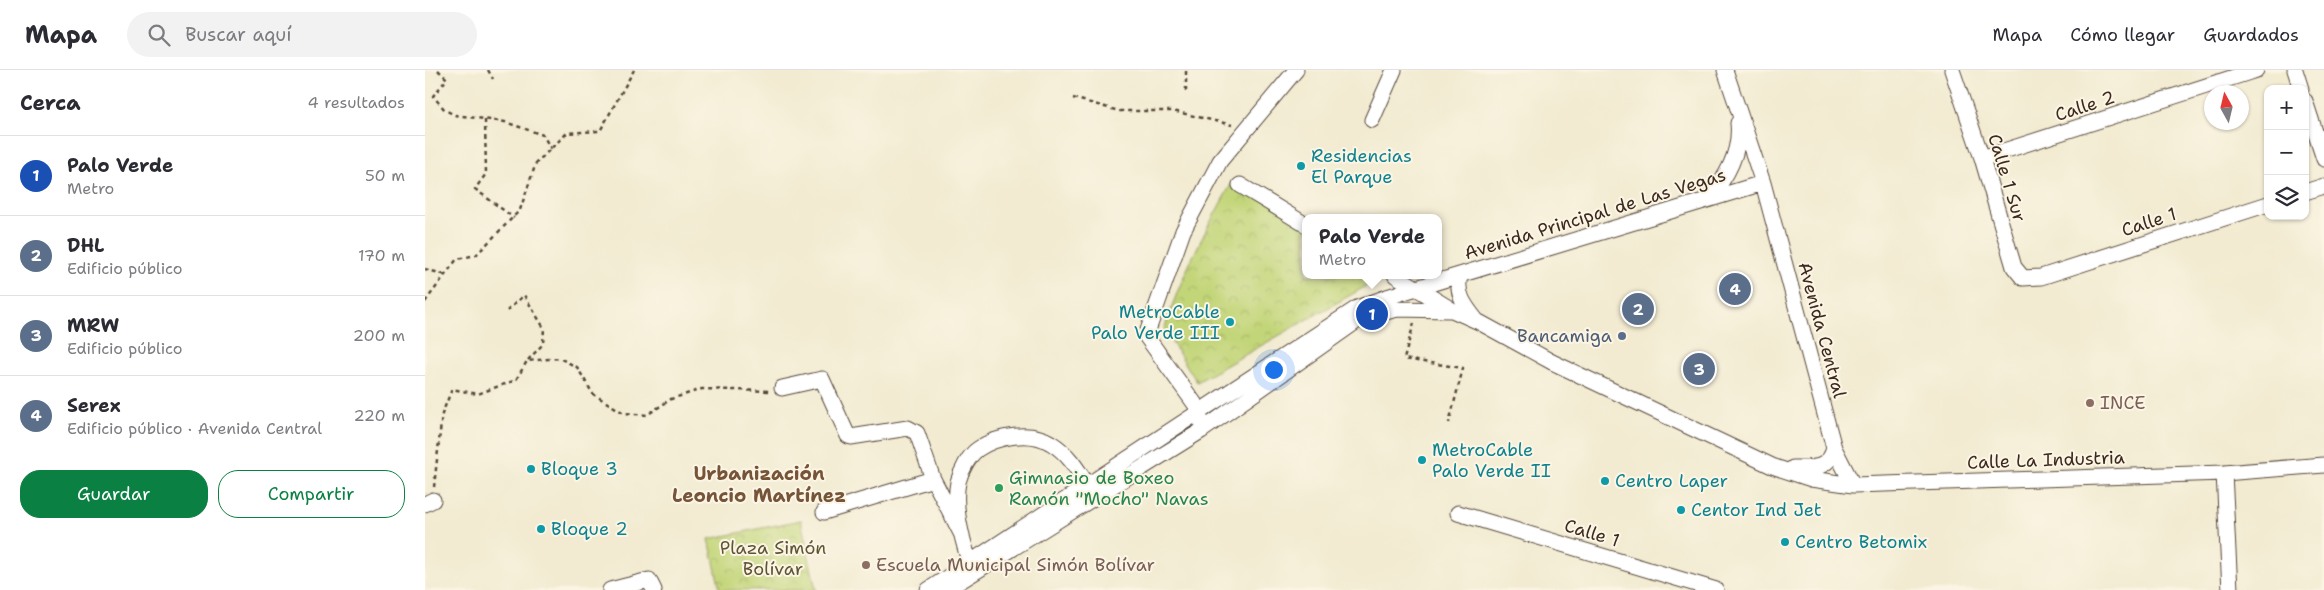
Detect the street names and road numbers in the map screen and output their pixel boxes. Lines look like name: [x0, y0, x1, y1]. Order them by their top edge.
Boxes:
street label: Calle 2: [2052, 85, 2118, 127]
street label: Calle 1 Sur: [1982, 131, 2032, 225]
street label: Avenida Principal de Las Vegas: [1461, 163, 1729, 265]
street label: Calle 1: [2118, 202, 2180, 242]
street label: Avenida Central: [1792, 259, 1852, 401]
street label: Calle La Industria: [1967, 445, 2125, 475]
street label: Calle 1: [1562, 513, 1622, 553]

